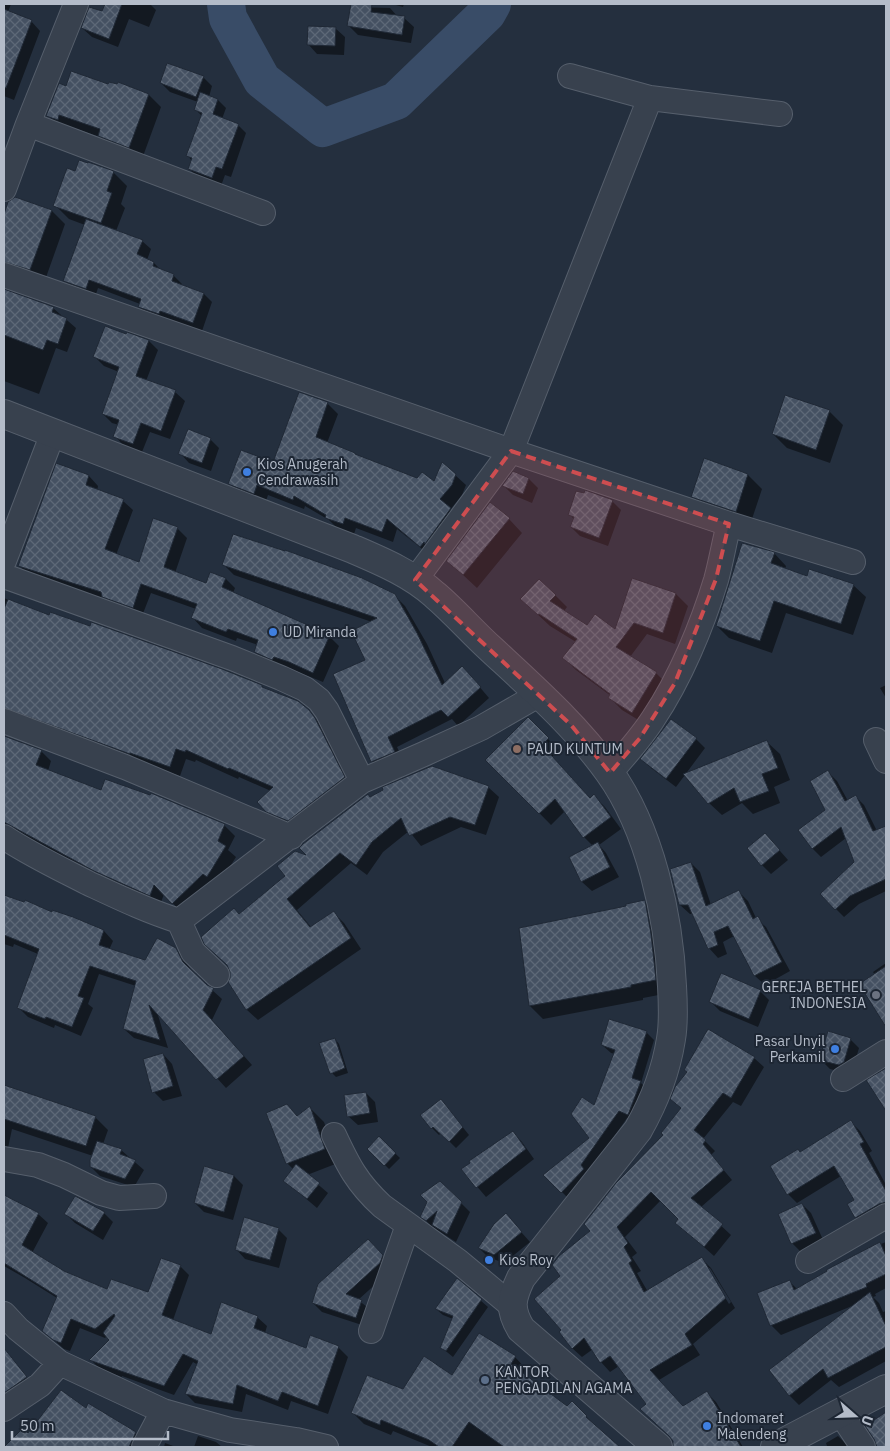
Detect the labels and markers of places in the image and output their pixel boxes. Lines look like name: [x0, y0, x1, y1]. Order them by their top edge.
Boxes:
place label: Kios Anugerah Cendrawasih: [257, 455, 348, 489]
marker: Kios Anugerah Cendrawasih: [241, 466, 253, 478]
place label: UD Miranda: [283, 623, 357, 641]
marker: UD Miranda: [267, 626, 279, 638]
place label: PAUD KUNTUM: [527, 740, 623, 758]
marker: PAUD KUNTUM: [511, 743, 523, 755]
place label: GEREJA BETHEL INDONESIA: [761, 978, 866, 1012]
marker: GEREJA BETHEL INDONESIA: [870, 989, 882, 1001]
place label: Pasar Unyil Perkamil: [755, 1032, 825, 1066]
marker: Pasar Unyil Perkamil: [829, 1043, 841, 1055]
place label: Kios Roy: [499, 1251, 553, 1269]
marker: Kios Roy: [483, 1254, 495, 1266]
place label: KANTOR PENGADILAN AGAMA: [495, 1363, 633, 1397]
marker: KANTOR PENGADILAN AGAMA: [479, 1374, 491, 1386]
place label: Indomaret Malendeng: [717, 1409, 787, 1443]
marker: Indomaret Malendeng: [701, 1420, 713, 1432]

